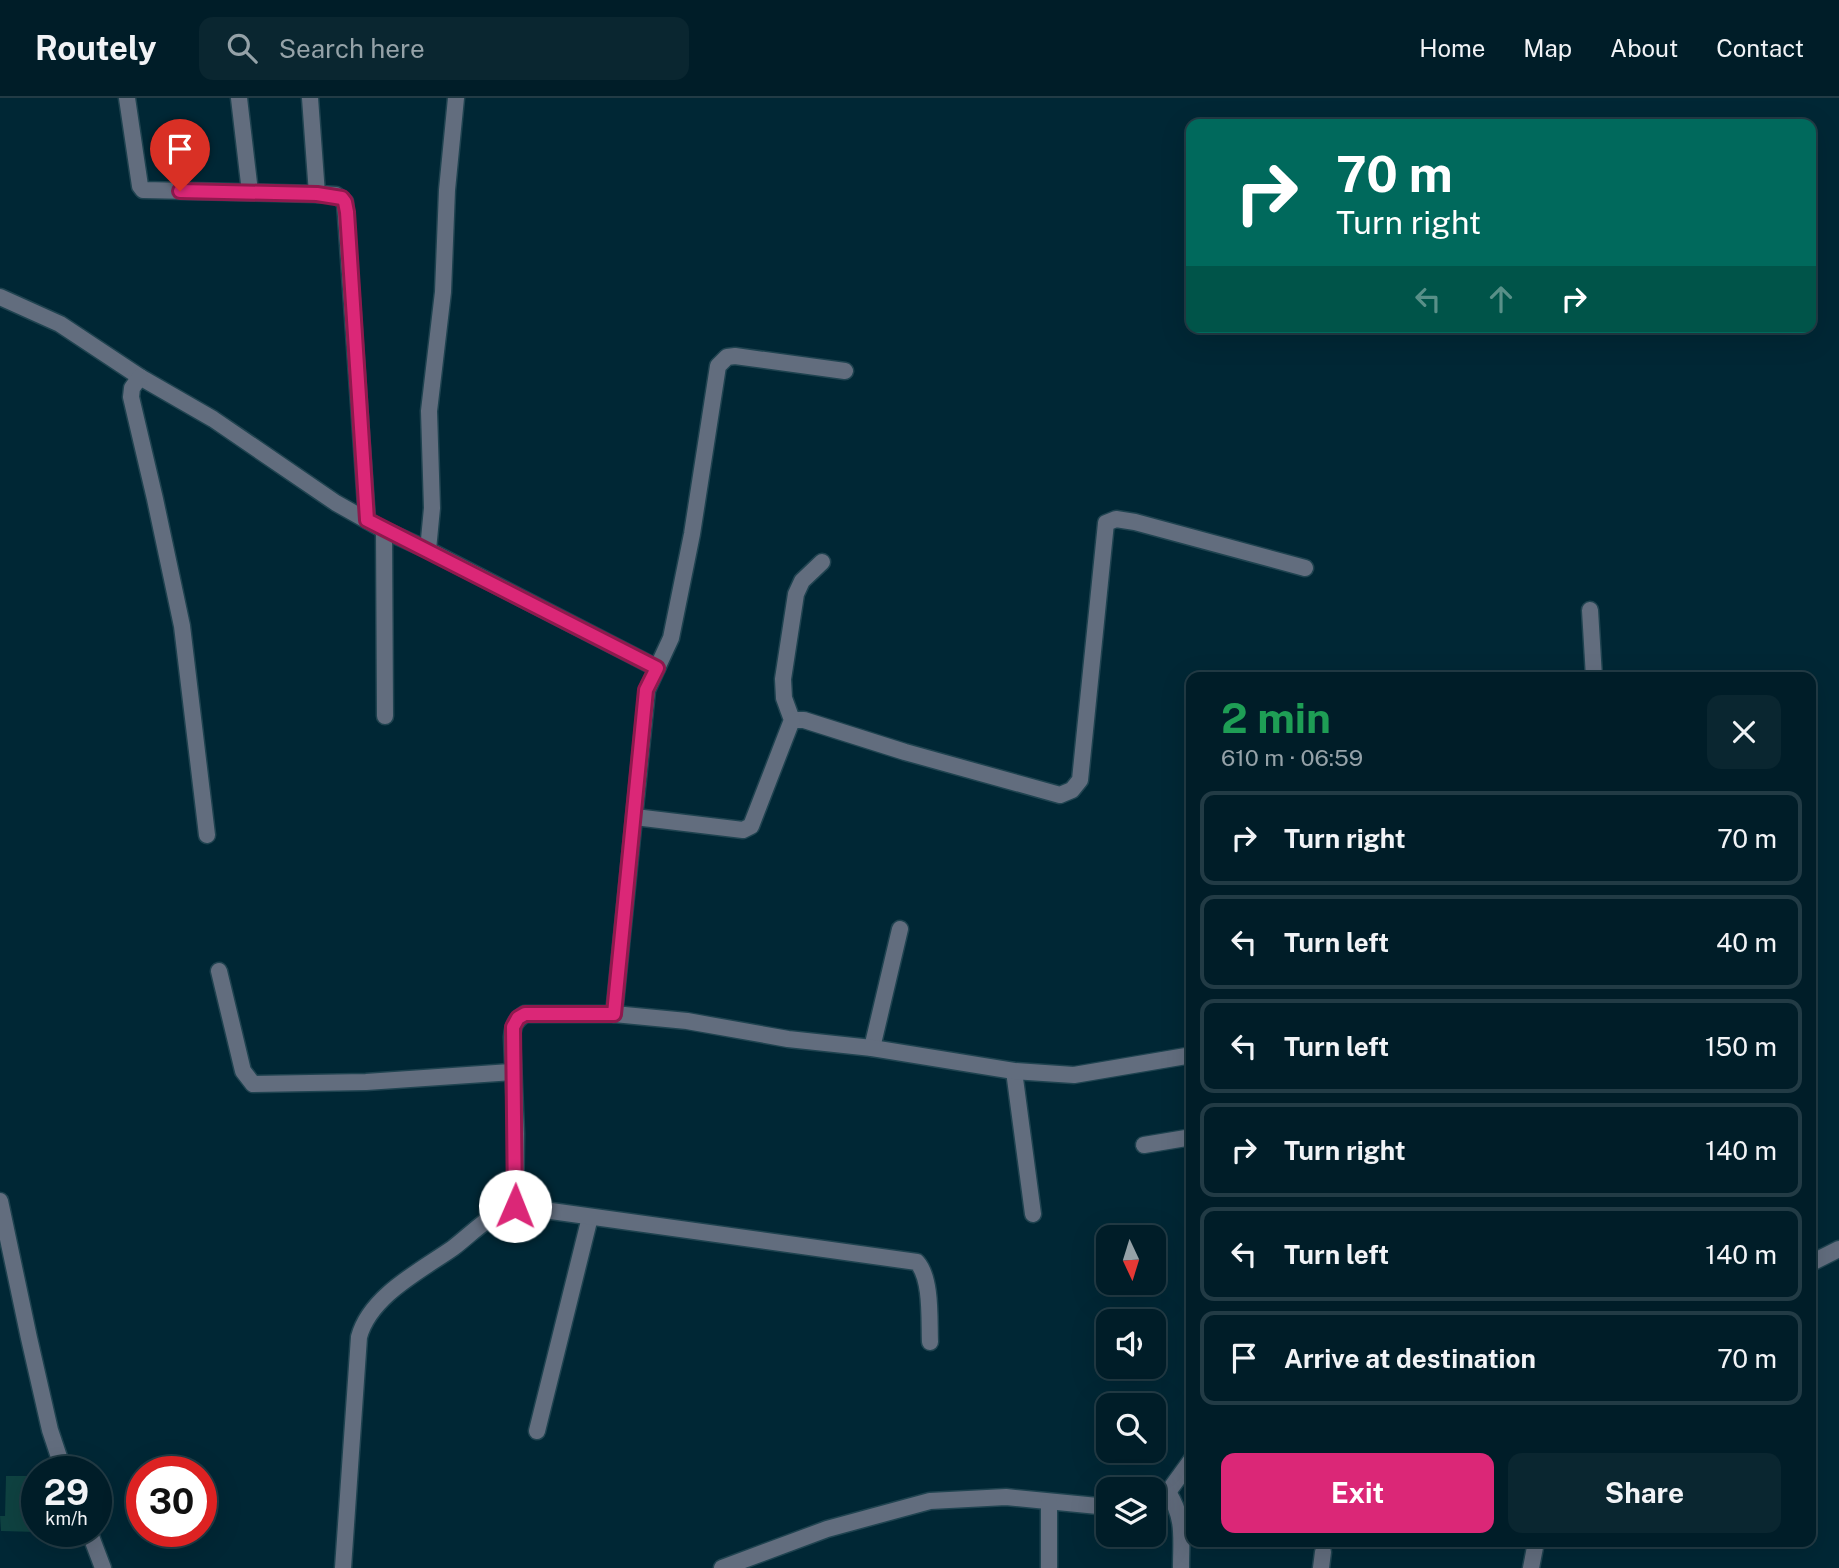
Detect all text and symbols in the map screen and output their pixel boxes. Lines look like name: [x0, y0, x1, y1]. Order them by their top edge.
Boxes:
search box: [199, 17, 689, 80]
text: Routely: [35, 29, 157, 67]
icon: search: [223, 29, 261, 67]
text: Search here: [279, 33, 425, 64]
text: Home: [1419, 34, 1485, 62]
text: Map: [1523, 34, 1572, 62]
text: About: [1610, 34, 1678, 62]
text: Contact: [1716, 34, 1804, 62]
pin: [150, 119, 210, 191]
icon: arrive: [161, 130, 199, 168]
text: 70 m: [1336, 145, 1453, 203]
icon: right: [1221, 147, 1312, 238]
text: Turn right: [1336, 204, 1481, 241]
icon: left: [1409, 280, 1447, 318]
icon: ahead: [1482, 280, 1520, 318]
icon: right: [1555, 280, 1593, 318]
text: 2 min: [1221, 693, 1331, 742]
button: close: [1707, 695, 1781, 769]
text: 610 m · 06:59: [1221, 744, 1363, 771]
icon: right: [1225, 819, 1263, 857]
text: Turn right: [1284, 823, 1406, 854]
text: 70 m: [1717, 823, 1777, 854]
icon: left: [1225, 923, 1263, 961]
text: Turn left: [1284, 927, 1389, 958]
text: 40 m: [1716, 927, 1777, 958]
icon: left: [1225, 1027, 1263, 1065]
text: Turn left: [1284, 1031, 1389, 1062]
text: 150 m: [1705, 1031, 1777, 1062]
icon: right: [1225, 1131, 1263, 1169]
text: Turn right: [1284, 1135, 1406, 1166]
text: 140 m: [1705, 1135, 1777, 1166]
position arrow: [478, 1169, 552, 1243]
north arrow: [1096, 1225, 1166, 1295]
map controls: [1096, 1225, 1166, 1547]
icon: left: [1225, 1235, 1263, 1273]
text: Turn left: [1284, 1239, 1389, 1270]
text: 140 m: [1705, 1239, 1777, 1270]
button: sound: [1096, 1309, 1166, 1379]
icon: arrive: [1225, 1339, 1263, 1377]
text: Arrive at destination: [1284, 1343, 1536, 1374]
text: 70 m: [1717, 1343, 1777, 1374]
button: search: [1096, 1393, 1166, 1463]
button: Exit: [1221, 1453, 1494, 1533]
button: Share: [1508, 1453, 1781, 1533]
speed limit sign: 30: [126, 1456, 217, 1547]
text: 29: [44, 1472, 89, 1513]
button: layers: [1096, 1477, 1166, 1547]
text: km/h: [45, 1508, 88, 1529]

